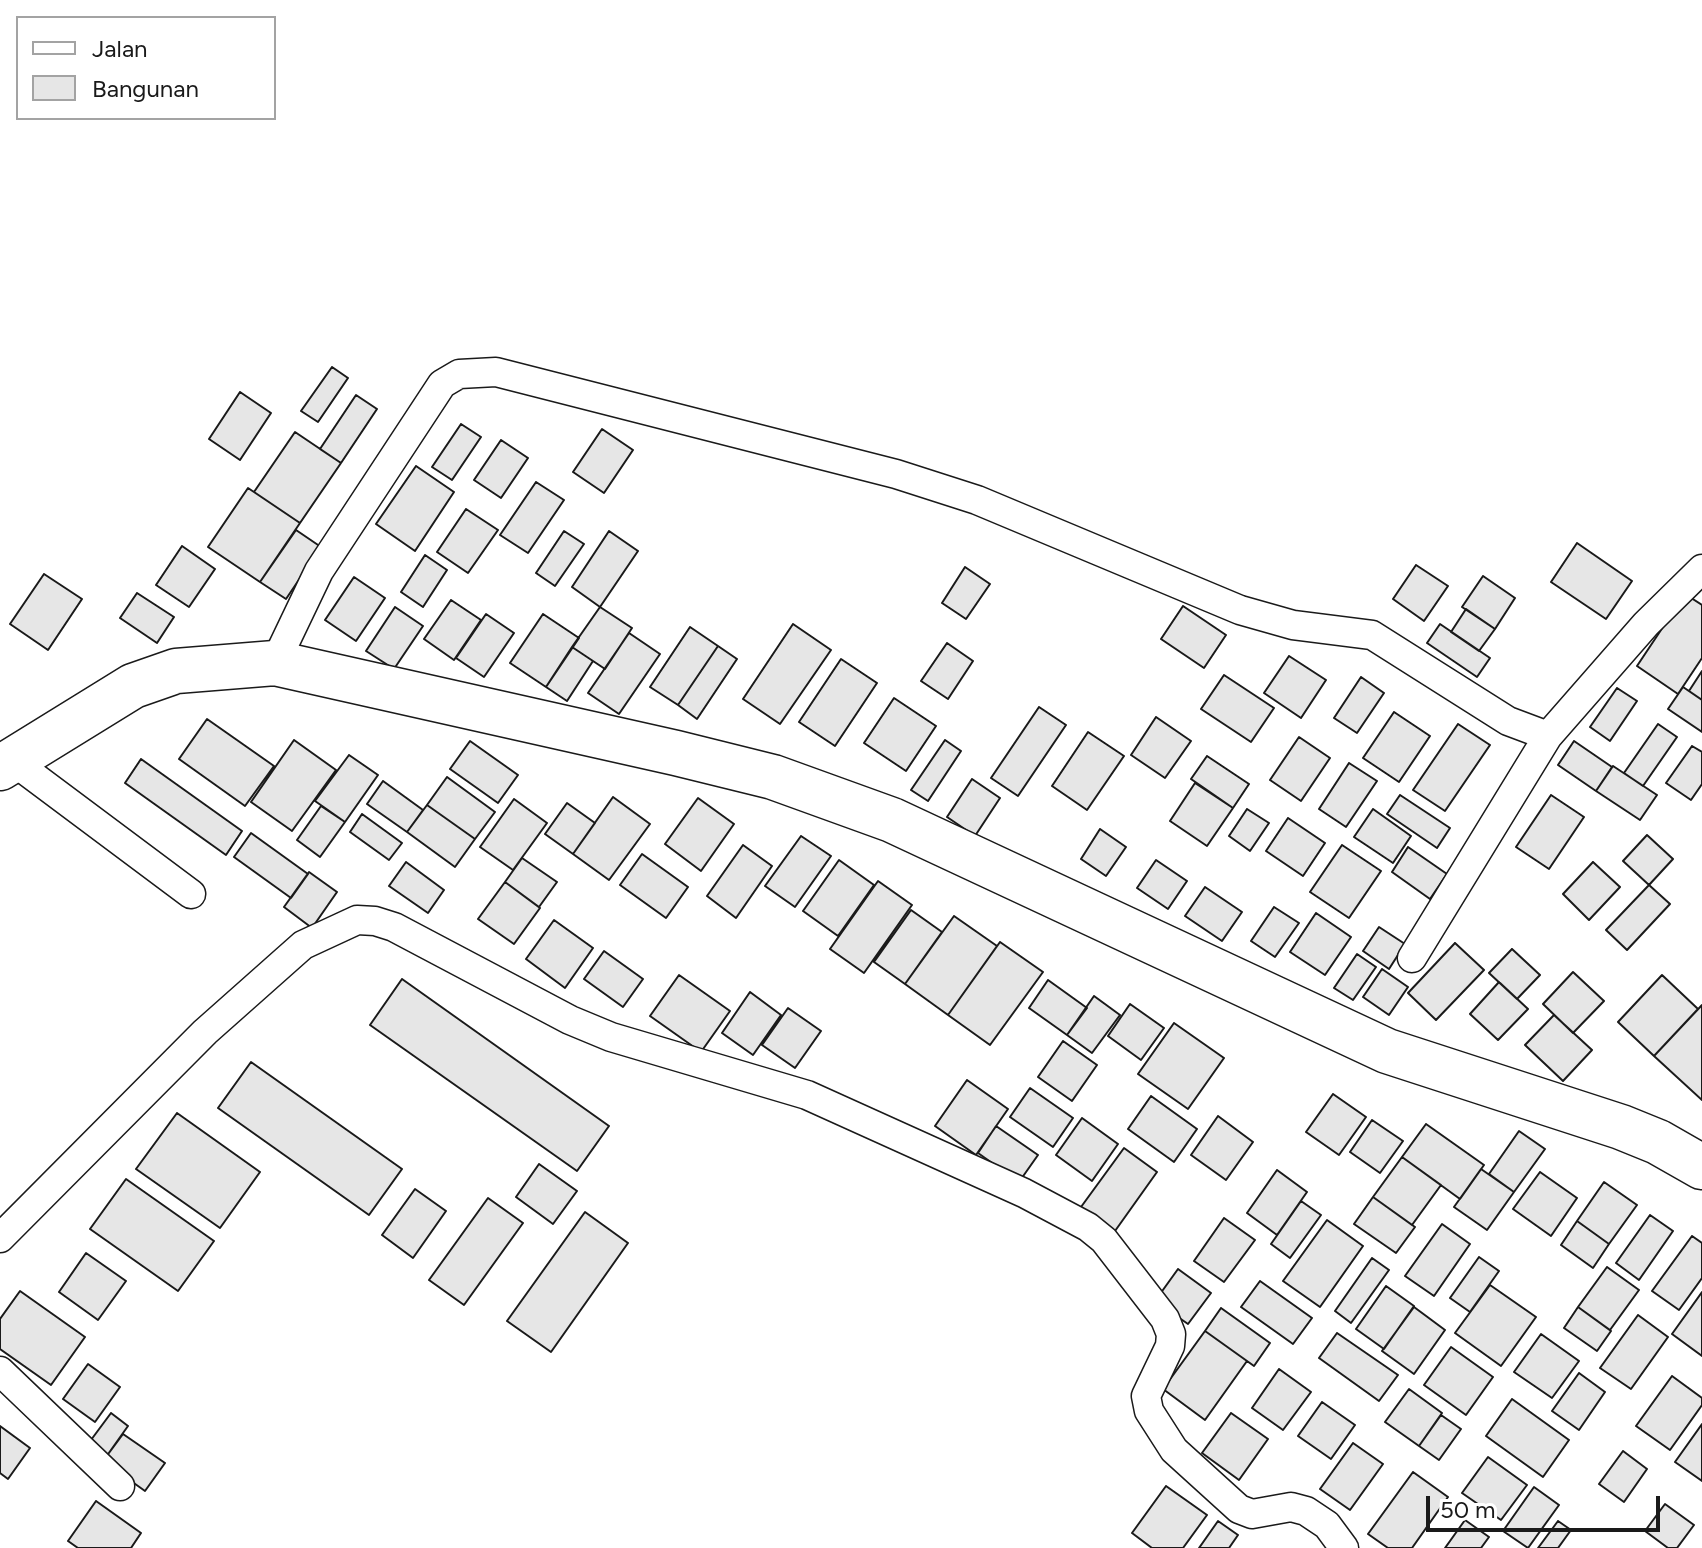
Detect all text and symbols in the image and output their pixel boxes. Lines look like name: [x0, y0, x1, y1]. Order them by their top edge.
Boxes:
legend: [16, 16, 276, 120]
text: Jalan: [92, 34, 148, 63]
text: Bangunan: [92, 74, 199, 103]
scale bar: [1430, 1480, 1664, 1530]
text: 50 m: [1440, 1495, 1496, 1524]

